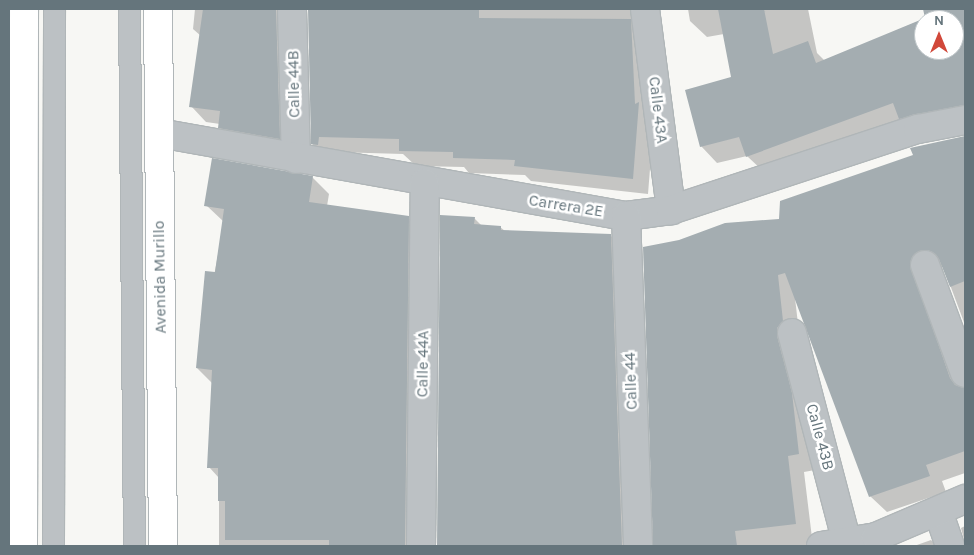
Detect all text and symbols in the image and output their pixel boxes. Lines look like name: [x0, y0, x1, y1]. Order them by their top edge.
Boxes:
north arrow: [914, 10, 964, 60]
text: N: [934, 12, 944, 29]
street label: Calle 44B: [284, 50, 304, 118]
street label: Calle 43A: [644, 75, 672, 145]
street label: Carrera 2E: [527, 191, 605, 221]
street label: Avenida Murillo: [149, 220, 171, 334]
street label: Calle 44A: [413, 331, 433, 397]
street label: Calle 44: [620, 352, 642, 410]
street label: Calle 43B: [802, 402, 838, 472]

